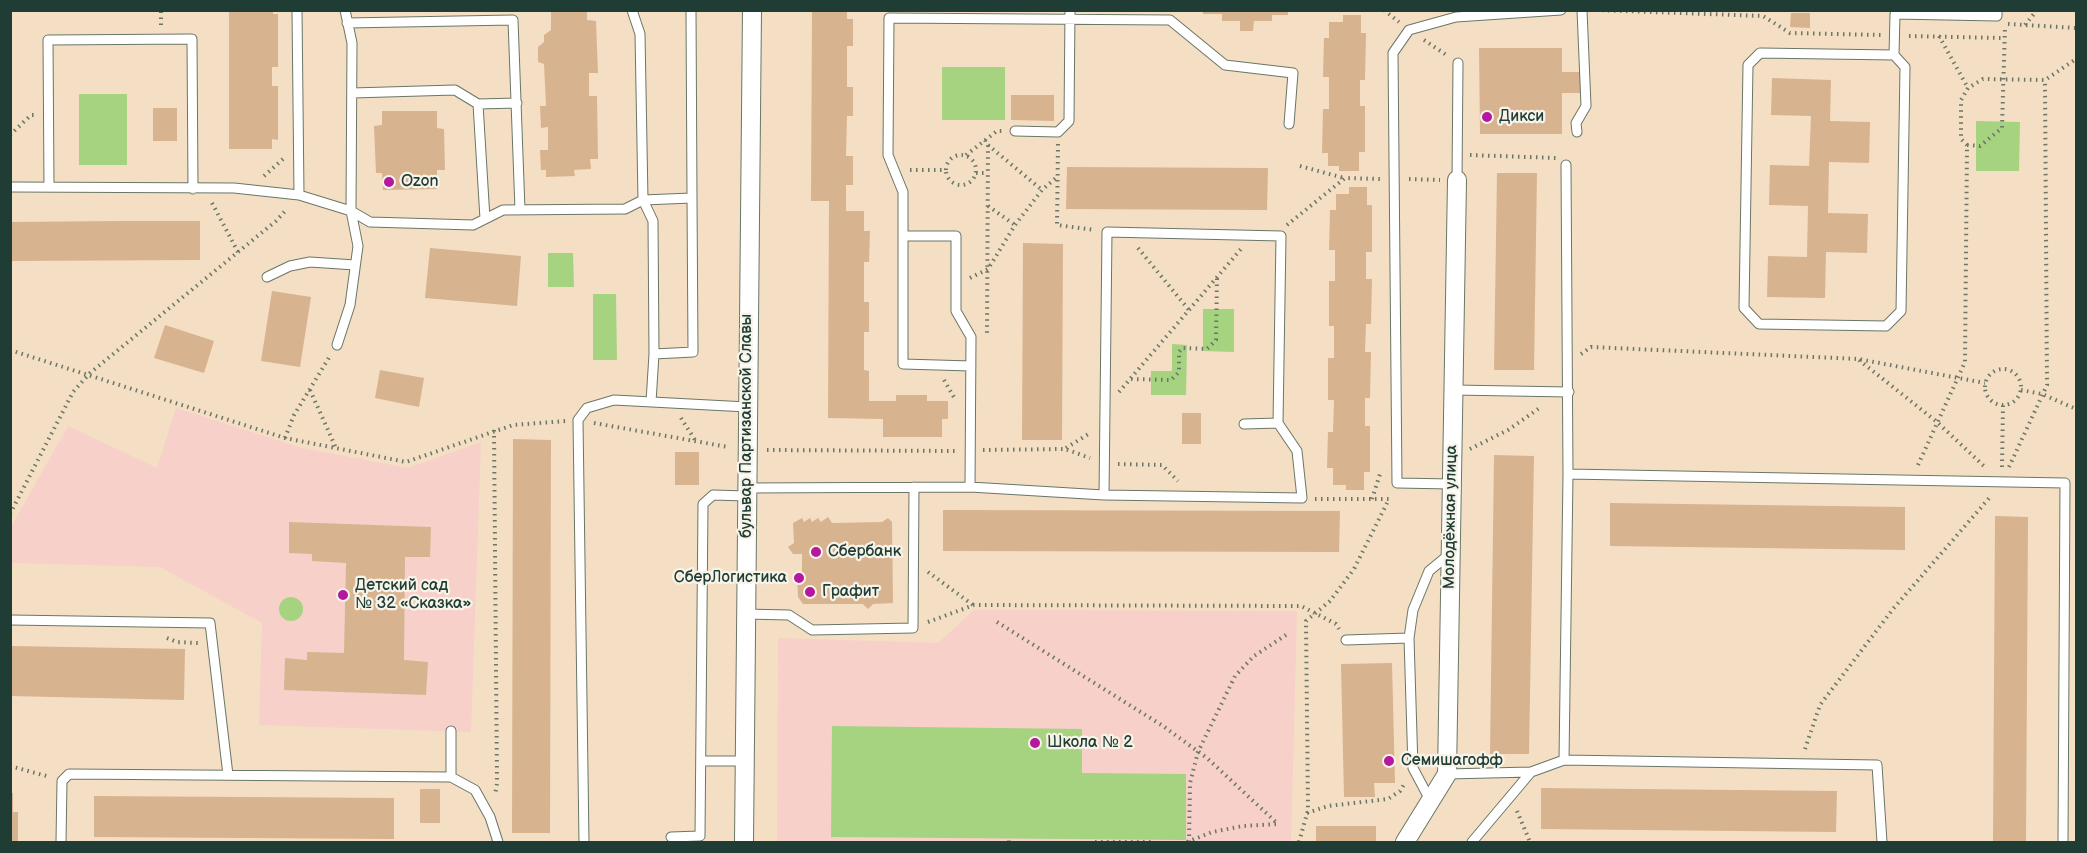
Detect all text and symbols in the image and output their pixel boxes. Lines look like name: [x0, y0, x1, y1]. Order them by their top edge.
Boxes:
place label: Дикси: [1499, 107, 1544, 127]
marker: Дикси: [1480, 110, 1494, 124]
place label: Ozon: [401, 172, 439, 192]
marker: Ozon: [382, 175, 396, 189]
street label: бульвар Партизанской Славы: [737, 314, 757, 538]
street label: Молодёжная улица: [1440, 445, 1462, 589]
place label: Сбербанк: [828, 542, 901, 562]
marker: Сбербанк: [809, 545, 823, 559]
place label: СберЛогистика: [674, 568, 787, 588]
marker: СберЛогистика: [792, 571, 806, 585]
place label: Детский сад № 32 «Сказка»: [355, 576, 471, 614]
place label: Графит: [822, 582, 879, 602]
marker: Графит: [803, 585, 817, 599]
marker: Детский сад № 32 «Сказка»: [336, 588, 350, 602]
place label: Школа № 2: [1047, 733, 1133, 753]
marker: Школа № 2: [1028, 736, 1042, 750]
place label: Семишагофф: [1401, 751, 1503, 771]
marker: Семишагофф: [1382, 754, 1396, 768]

